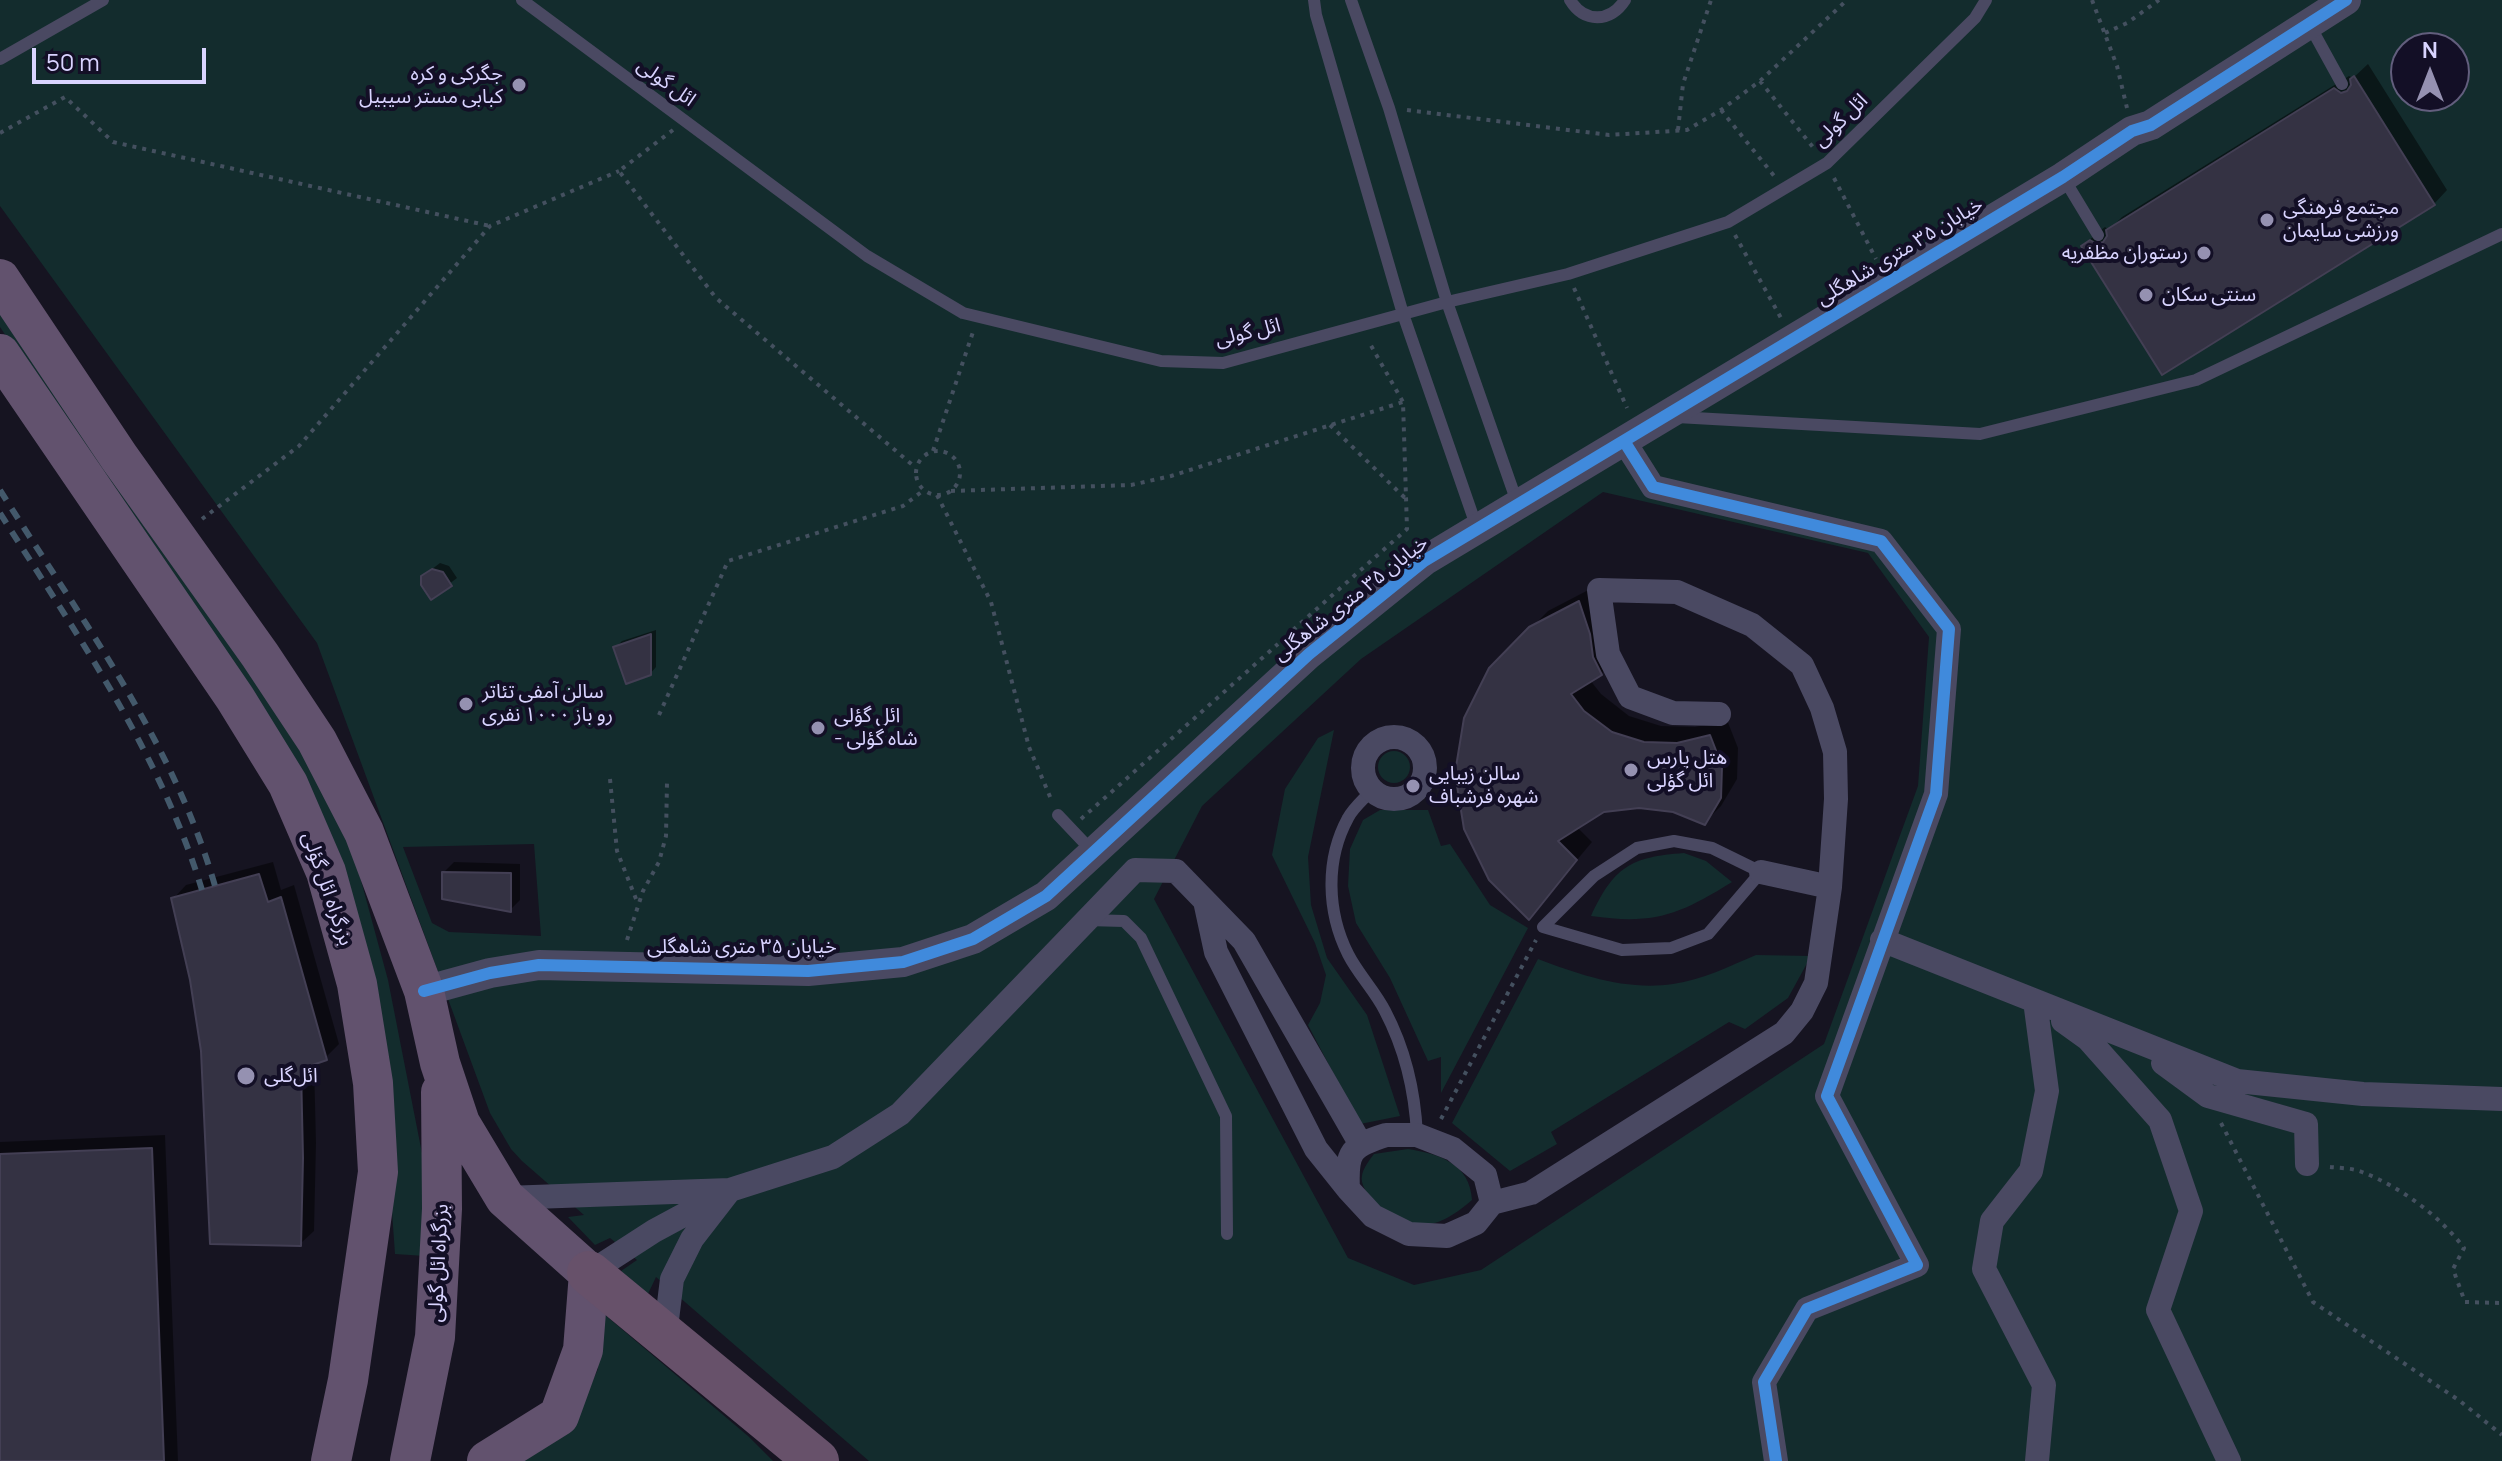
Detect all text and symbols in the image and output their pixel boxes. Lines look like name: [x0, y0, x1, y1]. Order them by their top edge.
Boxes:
scale bar: [36, 32, 210, 82]
north arrow: [2390, 32, 2470, 112]
text: N: [2422, 35, 2438, 65]
text: 50 m: [46, 45, 100, 78]
street label: ائل گولی: [632, 54, 700, 112]
place label: جگرکی و کره کبابی مستر سیبیل: [359, 62, 503, 109]
marker: جگرکی و کره کبابی مستر سیبیل: [510, 76, 528, 94]
street label: ائل گولی: [1809, 89, 1873, 153]
street label: خیابان ۳۵ متری شاهگلی: [1812, 193, 1988, 311]
place label: مجتمع فرهنگی ورزشی سایمان: [2283, 196, 2399, 243]
marker: مجتمع فرهنگی ورزشی سایمان: [2258, 211, 2276, 229]
place label: رستوران مظفریه: [2062, 241, 2188, 265]
marker: رستوران مظفریه: [2195, 244, 2213, 262]
place label: سنتی سکان: [2162, 283, 2256, 307]
marker: سنتی سکان: [2137, 286, 2155, 304]
street label: ائل گولی: [1213, 314, 1283, 352]
street label: خیابان ۳۵ متری شاهگلی: [1269, 531, 1433, 667]
place label: سالن آمفی تئاتر رو باز ۱۰۰۰ نفری: [482, 680, 613, 727]
marker: سالن آمفی تئاتر رو باز ۱۰۰۰ نفری: [457, 695, 475, 713]
place label: ائل گؤلی - شاه گؤلی: [834, 704, 918, 751]
marker: ائل گؤلی - شاه گؤلی: [809, 719, 827, 737]
place label: هتل پارس ائل گؤلی: [1647, 746, 1727, 793]
marker: هتل پارس ائل گؤلی: [1622, 761, 1640, 779]
place label: سالن زیبایی شهره فرشباف: [1429, 762, 1538, 809]
marker: سالن زیبایی شهره فرشباف: [1404, 777, 1422, 795]
street label: بزرگراه ائل گؤلی: [296, 829, 358, 949]
street label: خیابان ۳۵ متری شاهگلی: [647, 935, 837, 959]
place label: ائل‌گلی: [264, 1064, 318, 1088]
marker: ائل‌گلی: [235, 1065, 257, 1087]
street label: بزرگراه ائل گولی: [424, 1203, 454, 1323]

